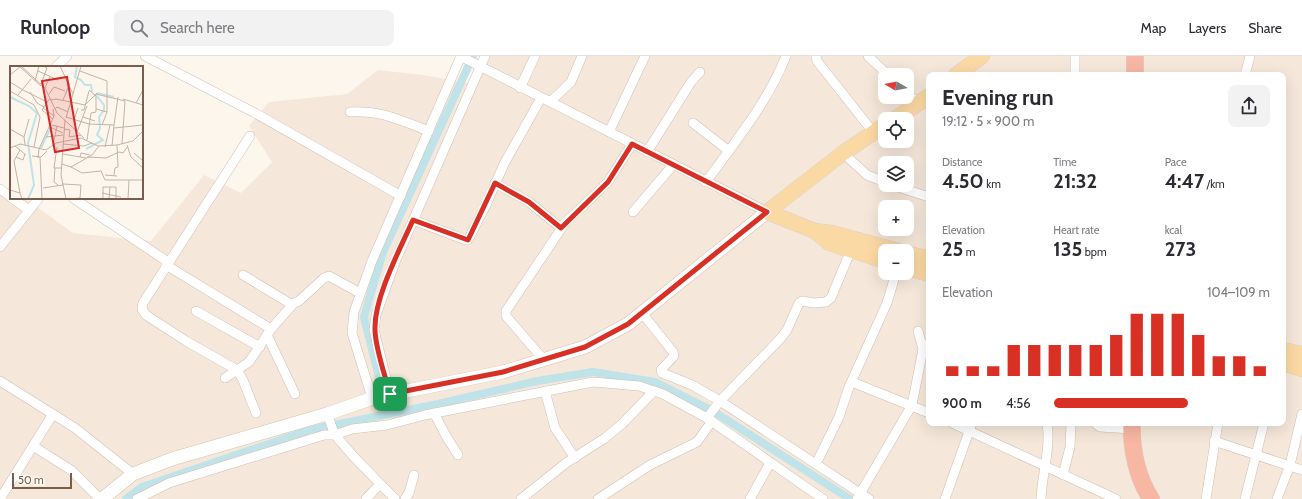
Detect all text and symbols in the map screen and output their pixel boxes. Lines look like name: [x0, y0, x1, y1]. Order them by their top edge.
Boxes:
search box: [114, 10, 394, 46]
text: Runloop: [20, 16, 90, 39]
icon: search: [128, 17, 150, 39]
text: Search here: [160, 19, 235, 37]
text: Map: [1141, 19, 1166, 37]
text: Layers: [1188, 19, 1226, 37]
text: Share: [1248, 19, 1282, 37]
inset map: [10, 66, 143, 199]
north arrow: [878, 68, 914, 104]
map controls: [878, 68, 914, 280]
text: Evening run: [942, 84, 1054, 111]
button: share: [1228, 85, 1270, 127]
button: locate: [878, 112, 914, 148]
text: 19:12 · 5 × 900 m: [942, 113, 1034, 129]
text: Distance: [942, 155, 983, 169]
text: Time: [1053, 155, 1077, 169]
text: Pace: [1165, 155, 1187, 169]
button: layers: [878, 156, 914, 192]
text: 4.50: [942, 169, 984, 193]
text: 21:32: [1053, 169, 1097, 193]
text: 4:47: [1165, 169, 1204, 193]
text: km: [984, 177, 1001, 191]
text: /km: [1204, 177, 1225, 191]
button: +: [878, 200, 914, 236]
text: Elevation: [942, 223, 985, 237]
text: Heart rate: [1053, 223, 1099, 237]
text: kcal: [1165, 223, 1182, 237]
text: 25: [942, 237, 963, 261]
text: 135: [1053, 237, 1082, 261]
text: 273: [1165, 237, 1196, 261]
button: −: [878, 244, 914, 280]
text: m: [963, 245, 975, 259]
text: bpm: [1082, 245, 1107, 259]
text: Elevation: [942, 284, 993, 300]
text: 104–109 m: [1207, 284, 1270, 300]
pin: [373, 377, 407, 411]
icon: arrive: [379, 383, 401, 405]
text: 900 m: [942, 395, 982, 411]
text: 4:56: [1006, 395, 1031, 411]
scale bar: [12, 471, 72, 490]
text: 50 m: [18, 473, 44, 487]

